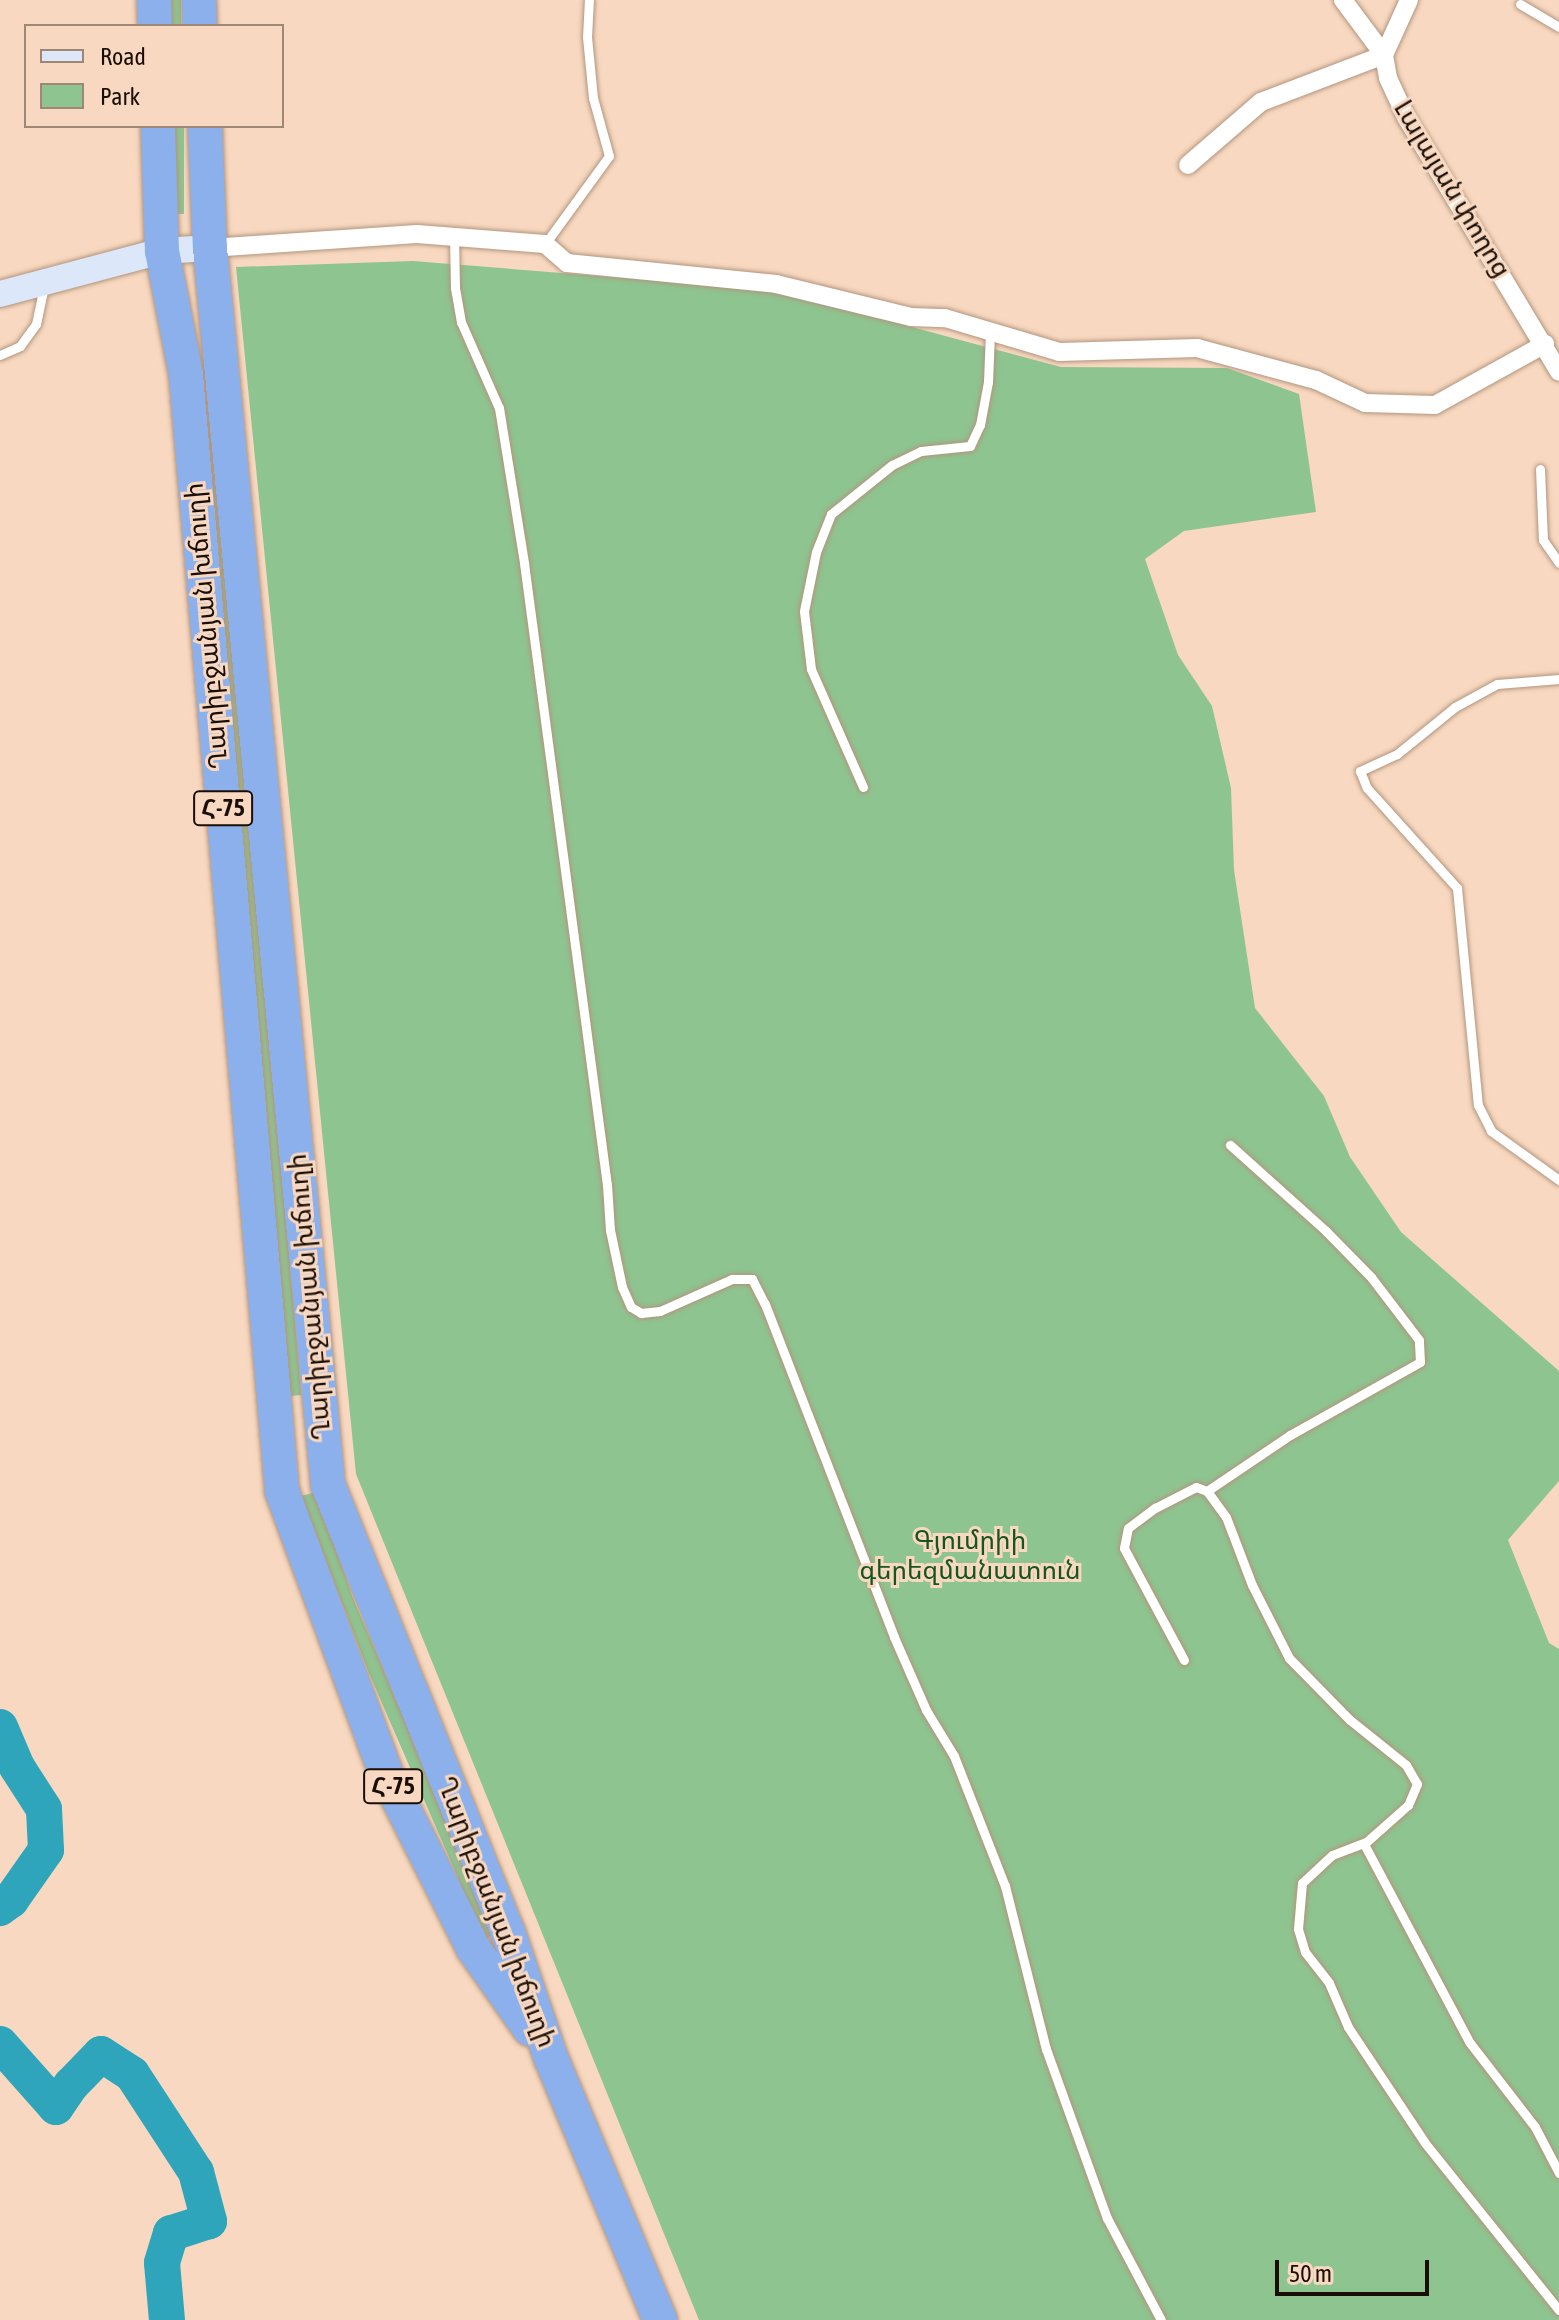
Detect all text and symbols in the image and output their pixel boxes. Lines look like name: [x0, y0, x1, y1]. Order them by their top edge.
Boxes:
legend: [24, 24, 284, 128]
text: Road: [100, 43, 146, 70]
text: Park: [100, 83, 140, 110]
street label: Լալայան փողոց: [1387, 95, 1517, 283]
street label: Ղարիբջանյան խճուղի: [179, 481, 235, 771]
road number: Հ-75: [193, 788, 253, 828]
street label: Ղարիբջանյան խճուղի: [282, 1152, 338, 1442]
park label: Գյումրիի գերեզմանատուն: [859, 1525, 1081, 1586]
road number: Հ-75: [363, 1766, 423, 1806]
street label: Ղարիբջանյան խճուղի: [430, 1772, 562, 2052]
scale bar: [1279, 2244, 1433, 2294]
text: 50 m: [1289, 2260, 1332, 2287]

